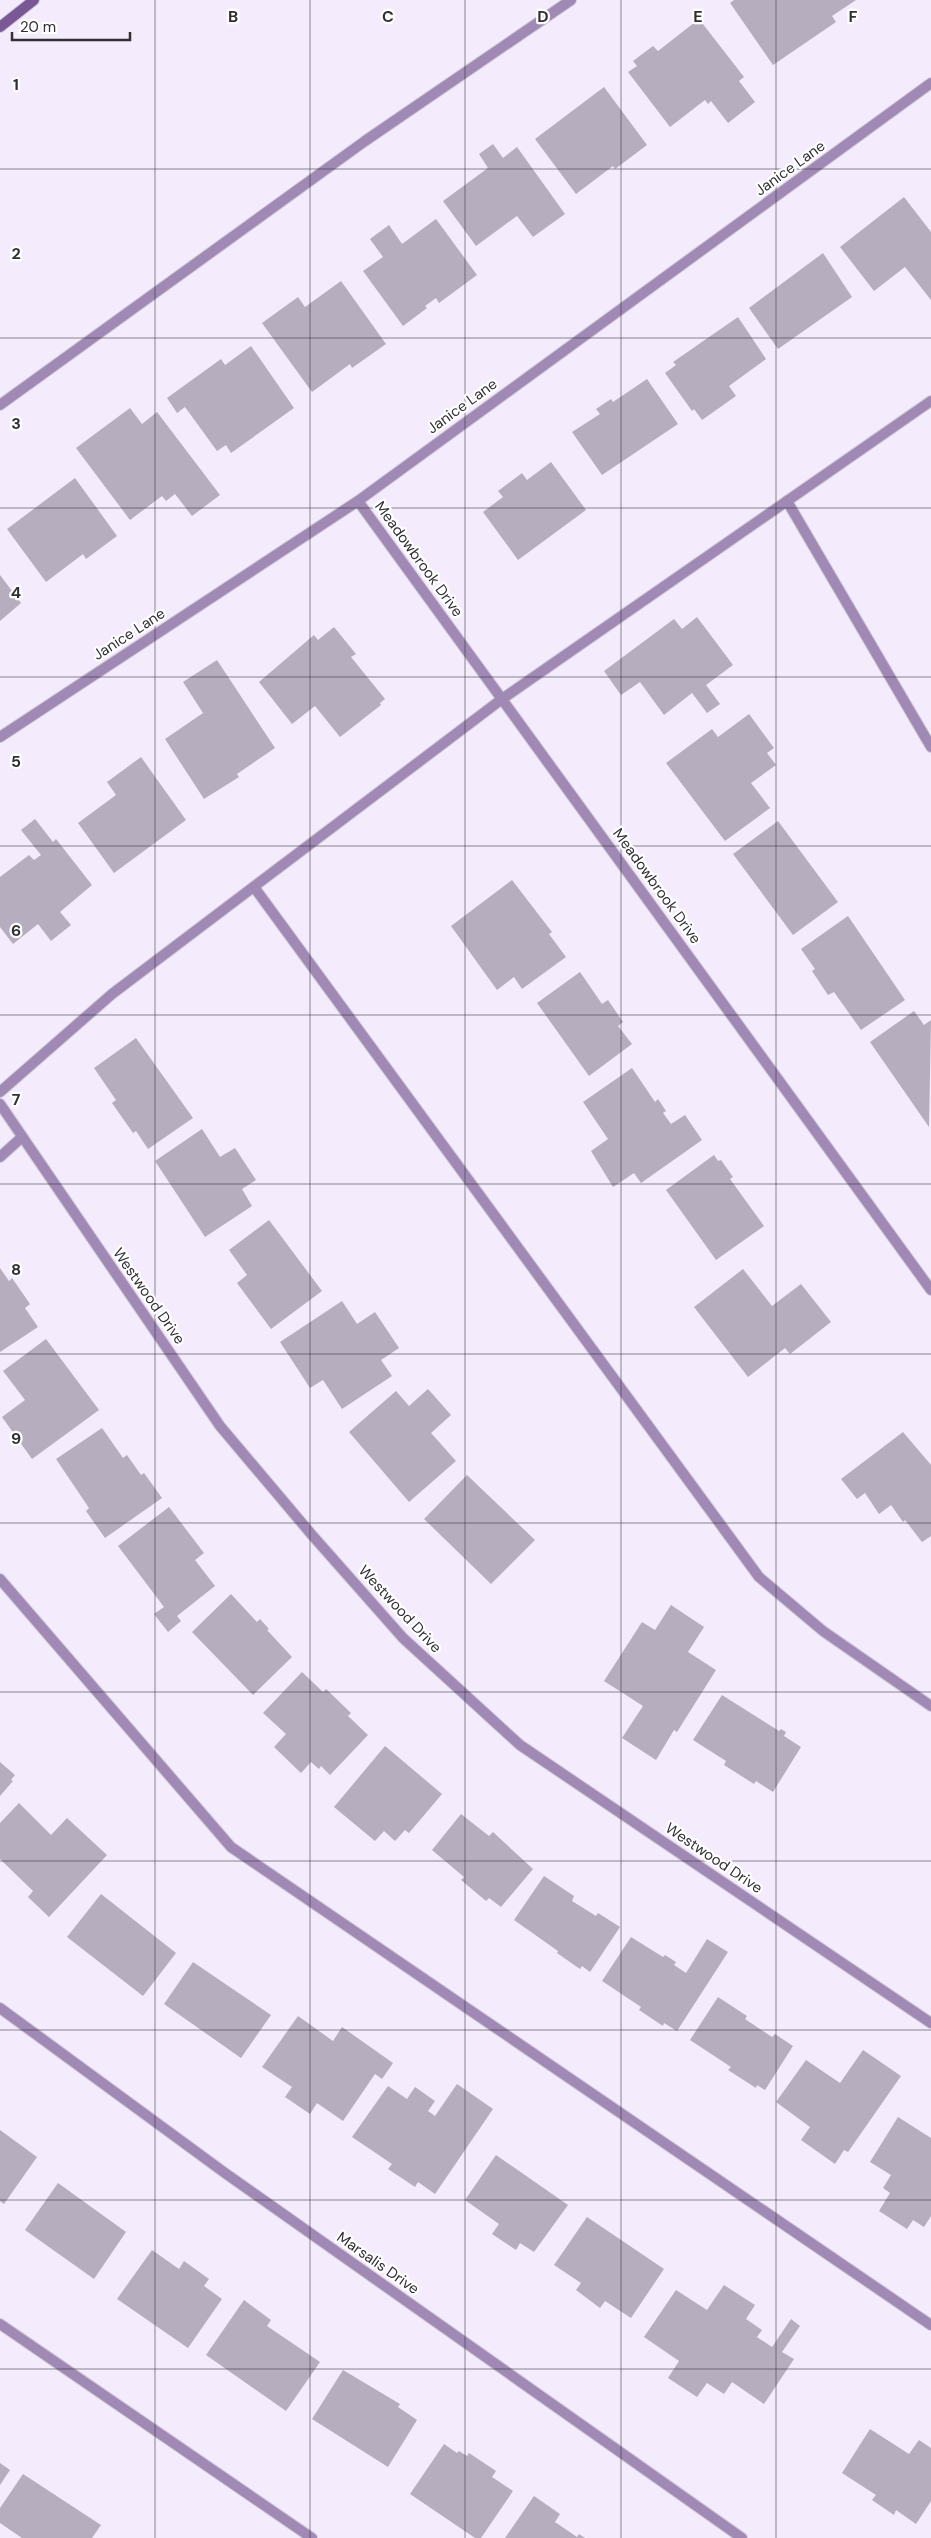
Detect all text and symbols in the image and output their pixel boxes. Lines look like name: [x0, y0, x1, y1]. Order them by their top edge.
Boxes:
text: B: [228, 6, 238, 27]
text: C: [382, 6, 394, 27]
text: D: [537, 6, 549, 27]
text: E: [693, 6, 703, 27]
text: F: [849, 6, 858, 27]
scale bar: [12, 10, 130, 42]
text: 20 m: [20, 17, 56, 37]
text: 1: [13, 74, 19, 95]
street label: Janice Lane: [751, 136, 829, 200]
text: 2: [11, 243, 21, 264]
street label: Janice Lane: [423, 374, 501, 438]
text: 3: [11, 413, 21, 434]
street label: Meadowbrook Drive: [370, 497, 468, 621]
text: 4: [11, 582, 21, 603]
street label: Janice Lane: [89, 603, 169, 665]
text: 5: [11, 751, 21, 772]
street label: Meadowbrook Drive: [608, 824, 706, 948]
text: 6: [11, 920, 21, 941]
text: 7: [12, 1089, 21, 1110]
street label: Westwood Drive: [108, 1244, 190, 1348]
text: 8: [11, 1259, 21, 1280]
text: 9: [11, 1428, 21, 1449]
street label: Westwood Drive: [354, 1561, 446, 1657]
street label: Westwood Drive: [661, 1818, 767, 1898]
street label: Marsalis Drive: [333, 2227, 423, 2299]

